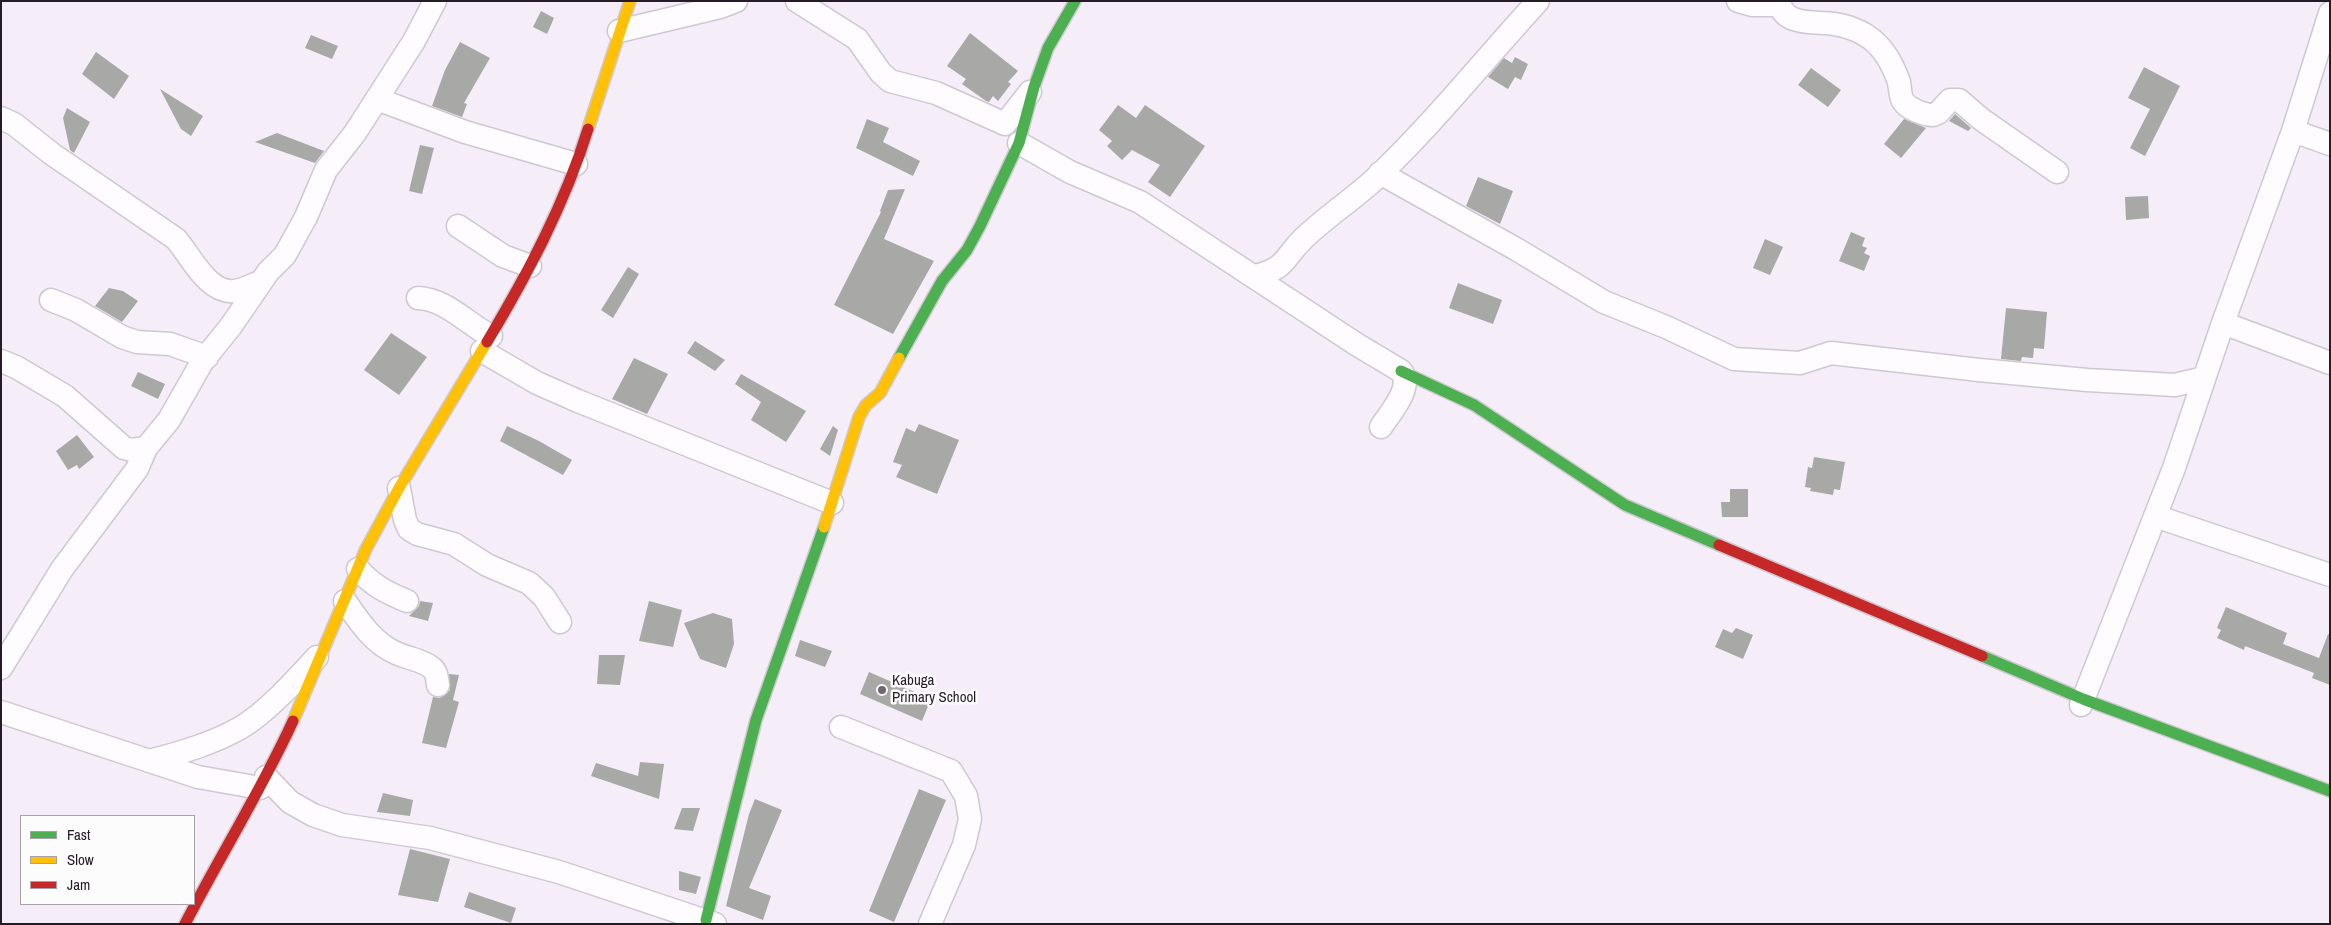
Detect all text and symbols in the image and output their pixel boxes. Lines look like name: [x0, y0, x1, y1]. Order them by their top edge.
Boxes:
place label: Kabuga Primary School: [892, 672, 976, 707]
marker: Kabuga Primary School: [876, 684, 888, 696]
legend: [20, 815, 195, 905]
text: Fast: [67, 824, 90, 845]
text: Slow: [67, 849, 94, 870]
text: Jam: [67, 874, 90, 895]

